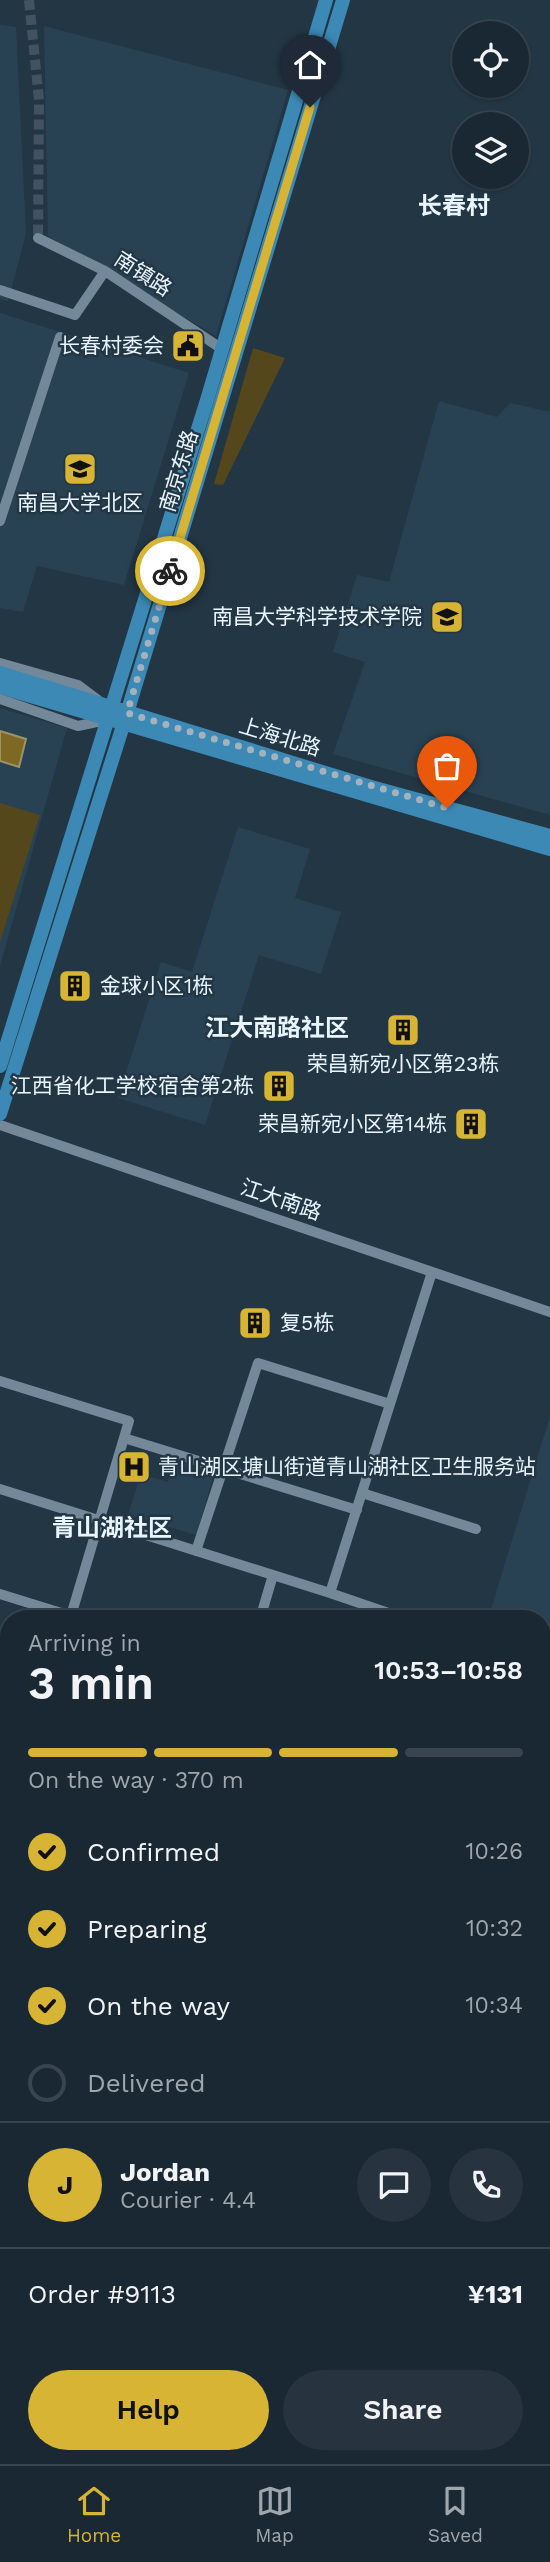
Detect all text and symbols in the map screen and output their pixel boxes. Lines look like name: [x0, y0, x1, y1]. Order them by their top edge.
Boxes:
map controls: [452, 21, 529, 189]
button: locate: [452, 21, 529, 98]
pin: [280, 35, 340, 107]
icon: home: [291, 46, 329, 84]
button: layers: [452, 112, 529, 189]
district label: 长春村: [418, 192, 490, 220]
street label: 南镇路: [110, 246, 176, 301]
public building icon: 长春村委会: [169, 327, 207, 365]
place label: 长春村委会: [59, 333, 164, 358]
street label: 南京东路: [154, 427, 203, 515]
school or university icon: 南昌大学北区: [61, 450, 99, 488]
place label: 南昌大学北区: [17, 490, 143, 515]
courier: [135, 536, 205, 606]
icon: bike: [151, 552, 189, 590]
school or university icon: 南昌大学科学技术学院: [428, 598, 466, 636]
place label: 南昌大学科学技术学院: [212, 604, 422, 629]
street label: 上海北路: [236, 712, 324, 761]
pin: [417, 736, 477, 808]
icon: bag: [428, 747, 466, 785]
building icon: 金球小区1栋: [56, 967, 94, 1005]
place label: 金球小区1栋: [100, 973, 213, 998]
building icon: 荣昌新宛小区第23栋: [384, 1011, 422, 1049]
district label: 江大南路社区: [205, 1014, 349, 1042]
place label: 荣昌新宛小区第23栋: [307, 1051, 499, 1076]
building icon: 江西省化工学校宿舍第2栋: [260, 1067, 298, 1105]
place label: 江西省化工学校宿舍第2栋: [11, 1073, 254, 1098]
building icon: 荣昌新宛小区第14栋: [452, 1105, 490, 1143]
place label: 荣昌新宛小区第14栋: [258, 1111, 447, 1136]
street label: 江大南路: [237, 1174, 325, 1225]
building icon: 复5栋: [236, 1304, 274, 1342]
place label: 复5栋: [280, 1310, 334, 1335]
hospital icon: 青山湖区塘山街道青山湖社区卫生服务站: [115, 1448, 153, 1486]
place label: 青山湖区塘山街道青山湖社区卫生服务站: [158, 1454, 536, 1479]
district label: 青山湖社区: [52, 1514, 172, 1542]
text: Arriving in: [28, 1630, 141, 1657]
text: 10:53–10:58: [374, 1655, 523, 1685]
text: 3 min: [28, 1656, 154, 1710]
text: On the way · 370 m: [28, 1767, 244, 1794]
icon: check: [28, 1833, 66, 1871]
text: Confirmed: [87, 1837, 220, 1867]
text: 10:26: [466, 1838, 523, 1865]
icon: check: [28, 1910, 66, 1948]
text: Preparing: [87, 1914, 207, 1944]
text: 10:32: [466, 1915, 523, 1942]
icon: check: [28, 1987, 66, 2025]
text: On the way: [87, 1991, 230, 2021]
text: 10:34: [465, 1992, 523, 2019]
text: Delivered: [87, 2068, 206, 2098]
button: chat: [357, 2148, 431, 2222]
button: phone: [449, 2148, 523, 2222]
text: Jordan: [120, 2157, 210, 2187]
text: J: [57, 2170, 73, 2200]
text: Courier · 4.4: [120, 2187, 256, 2214]
text: Order #9113: [28, 2279, 176, 2309]
text: ¥131: [468, 2279, 523, 2309]
button: Help: [28, 2370, 269, 2450]
button: Share: [283, 2370, 523, 2450]
tab: Home: [67, 2482, 121, 2547]
tab: Map: [255, 2482, 294, 2547]
tab: Saved: [428, 2482, 483, 2547]

